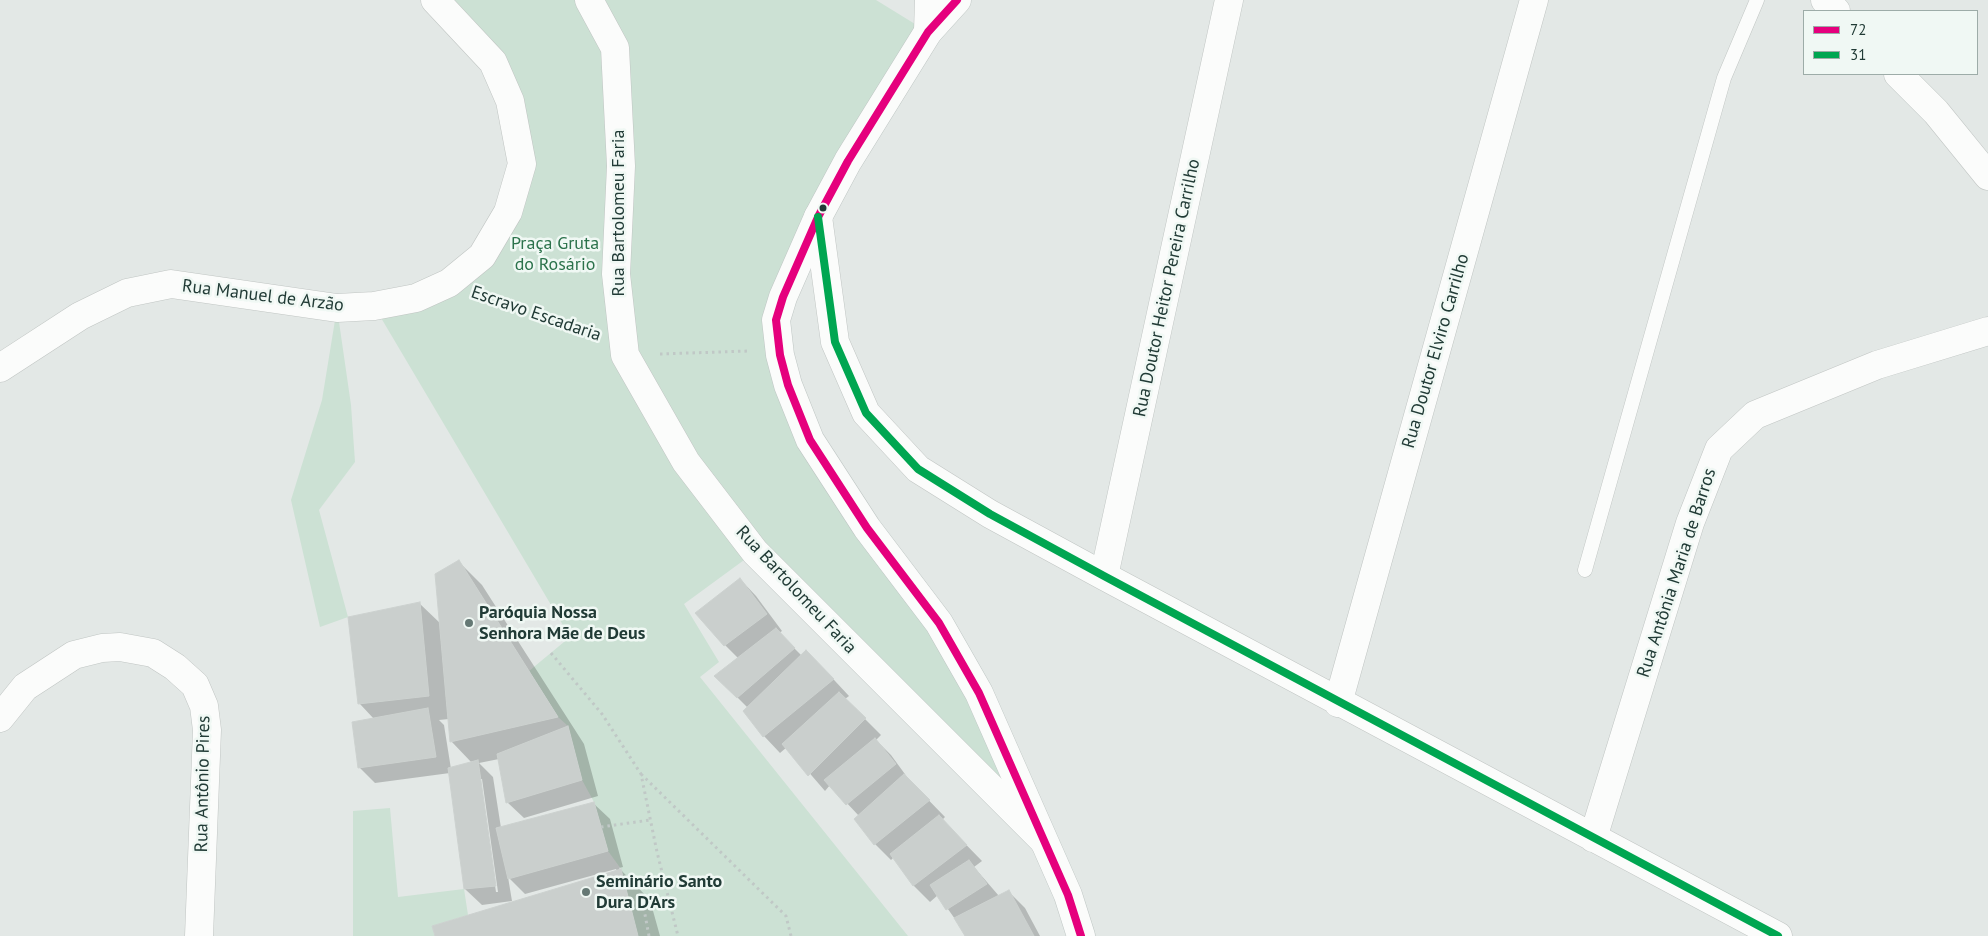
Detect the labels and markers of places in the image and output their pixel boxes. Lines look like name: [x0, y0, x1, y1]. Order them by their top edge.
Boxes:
unlabelled marker: [818, 203, 828, 213]
place label: Paróquia Nossa Senhora Mãe de Deus: [479, 602, 645, 644]
marker: Paróquia Nossa Senhora Mãe de Deus: [463, 617, 475, 629]
place label: Seminário Santo Dura D'Ars: [596, 871, 722, 914]
marker: Seminário Santo Dura D'Ars: [580, 886, 592, 898]

